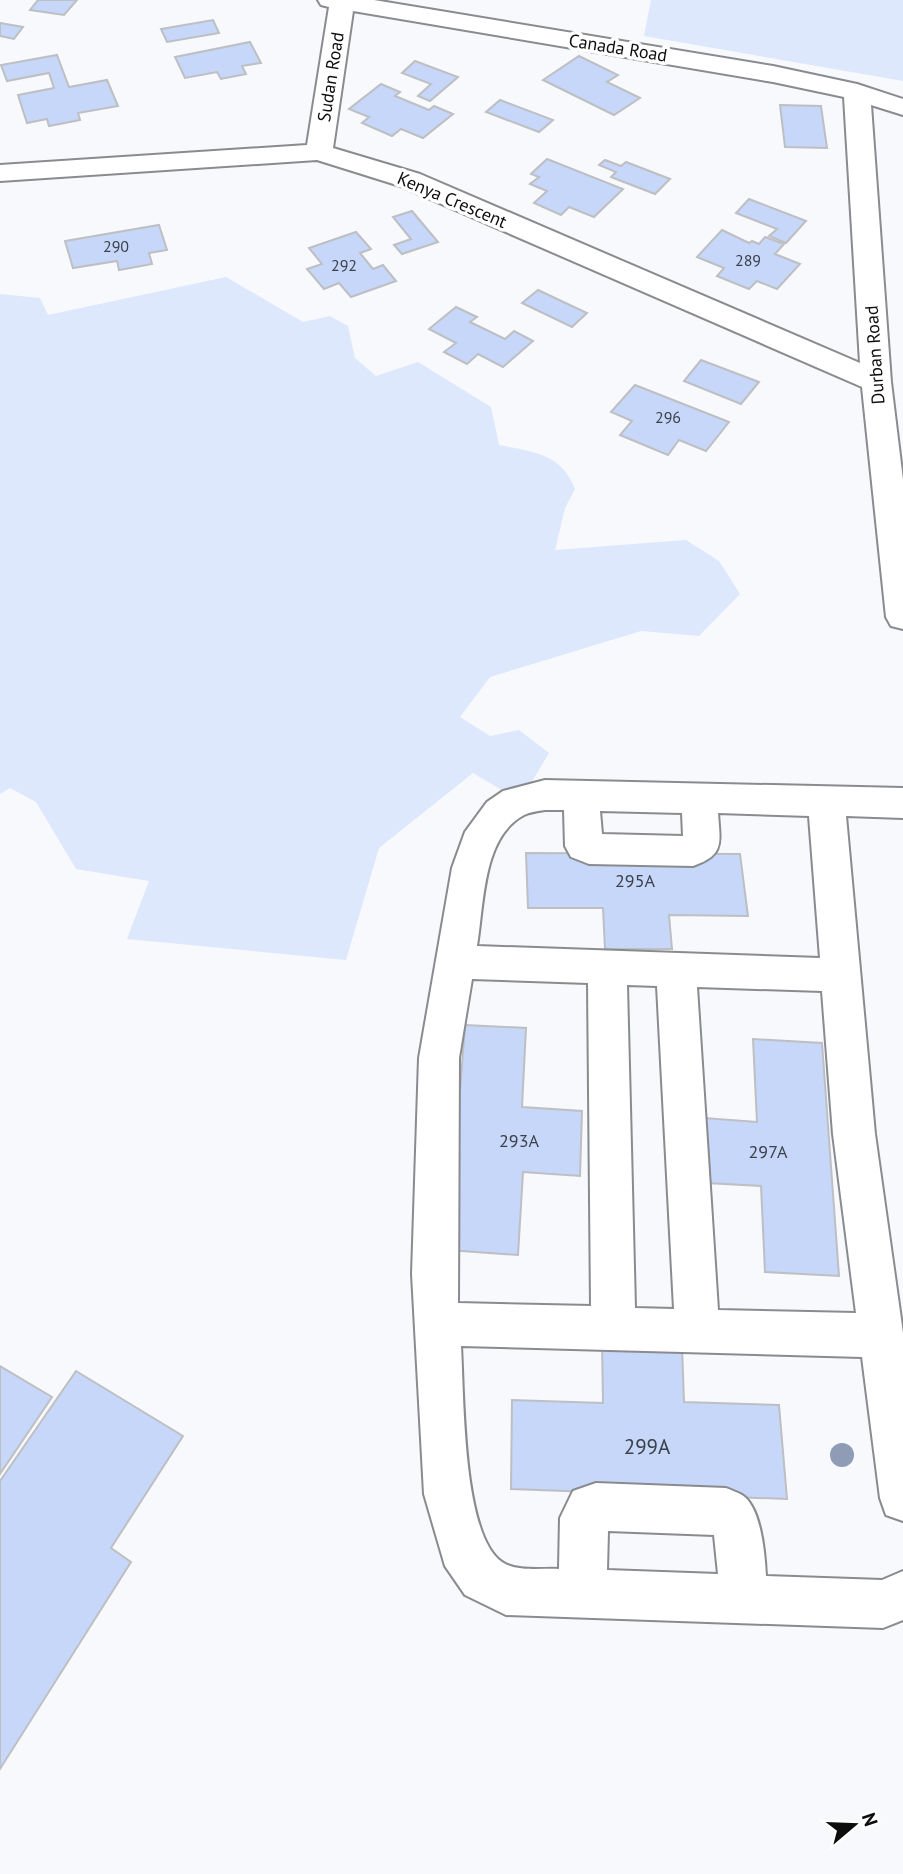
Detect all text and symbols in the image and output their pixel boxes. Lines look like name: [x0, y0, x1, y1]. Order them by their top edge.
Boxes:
street label: Canada Road: [567, 28, 669, 67]
street label: Sudan Road: [312, 30, 349, 123]
street label: Kenya Crescent: [394, 166, 510, 233]
house number: 290: [103, 236, 129, 256]
house number: 289: [735, 250, 761, 270]
house number: 292: [331, 255, 357, 275]
street label: Durban Road: [860, 305, 889, 405]
house number: 296: [655, 407, 681, 427]
house number: 295A: [615, 869, 655, 892]
house number: 293A: [499, 1129, 539, 1152]
house number: 297A: [749, 1140, 788, 1163]
house number: 299A: [624, 1433, 671, 1460]
north arrow: [819, 1790, 889, 1860]
text: N: [857, 1810, 883, 1829]

